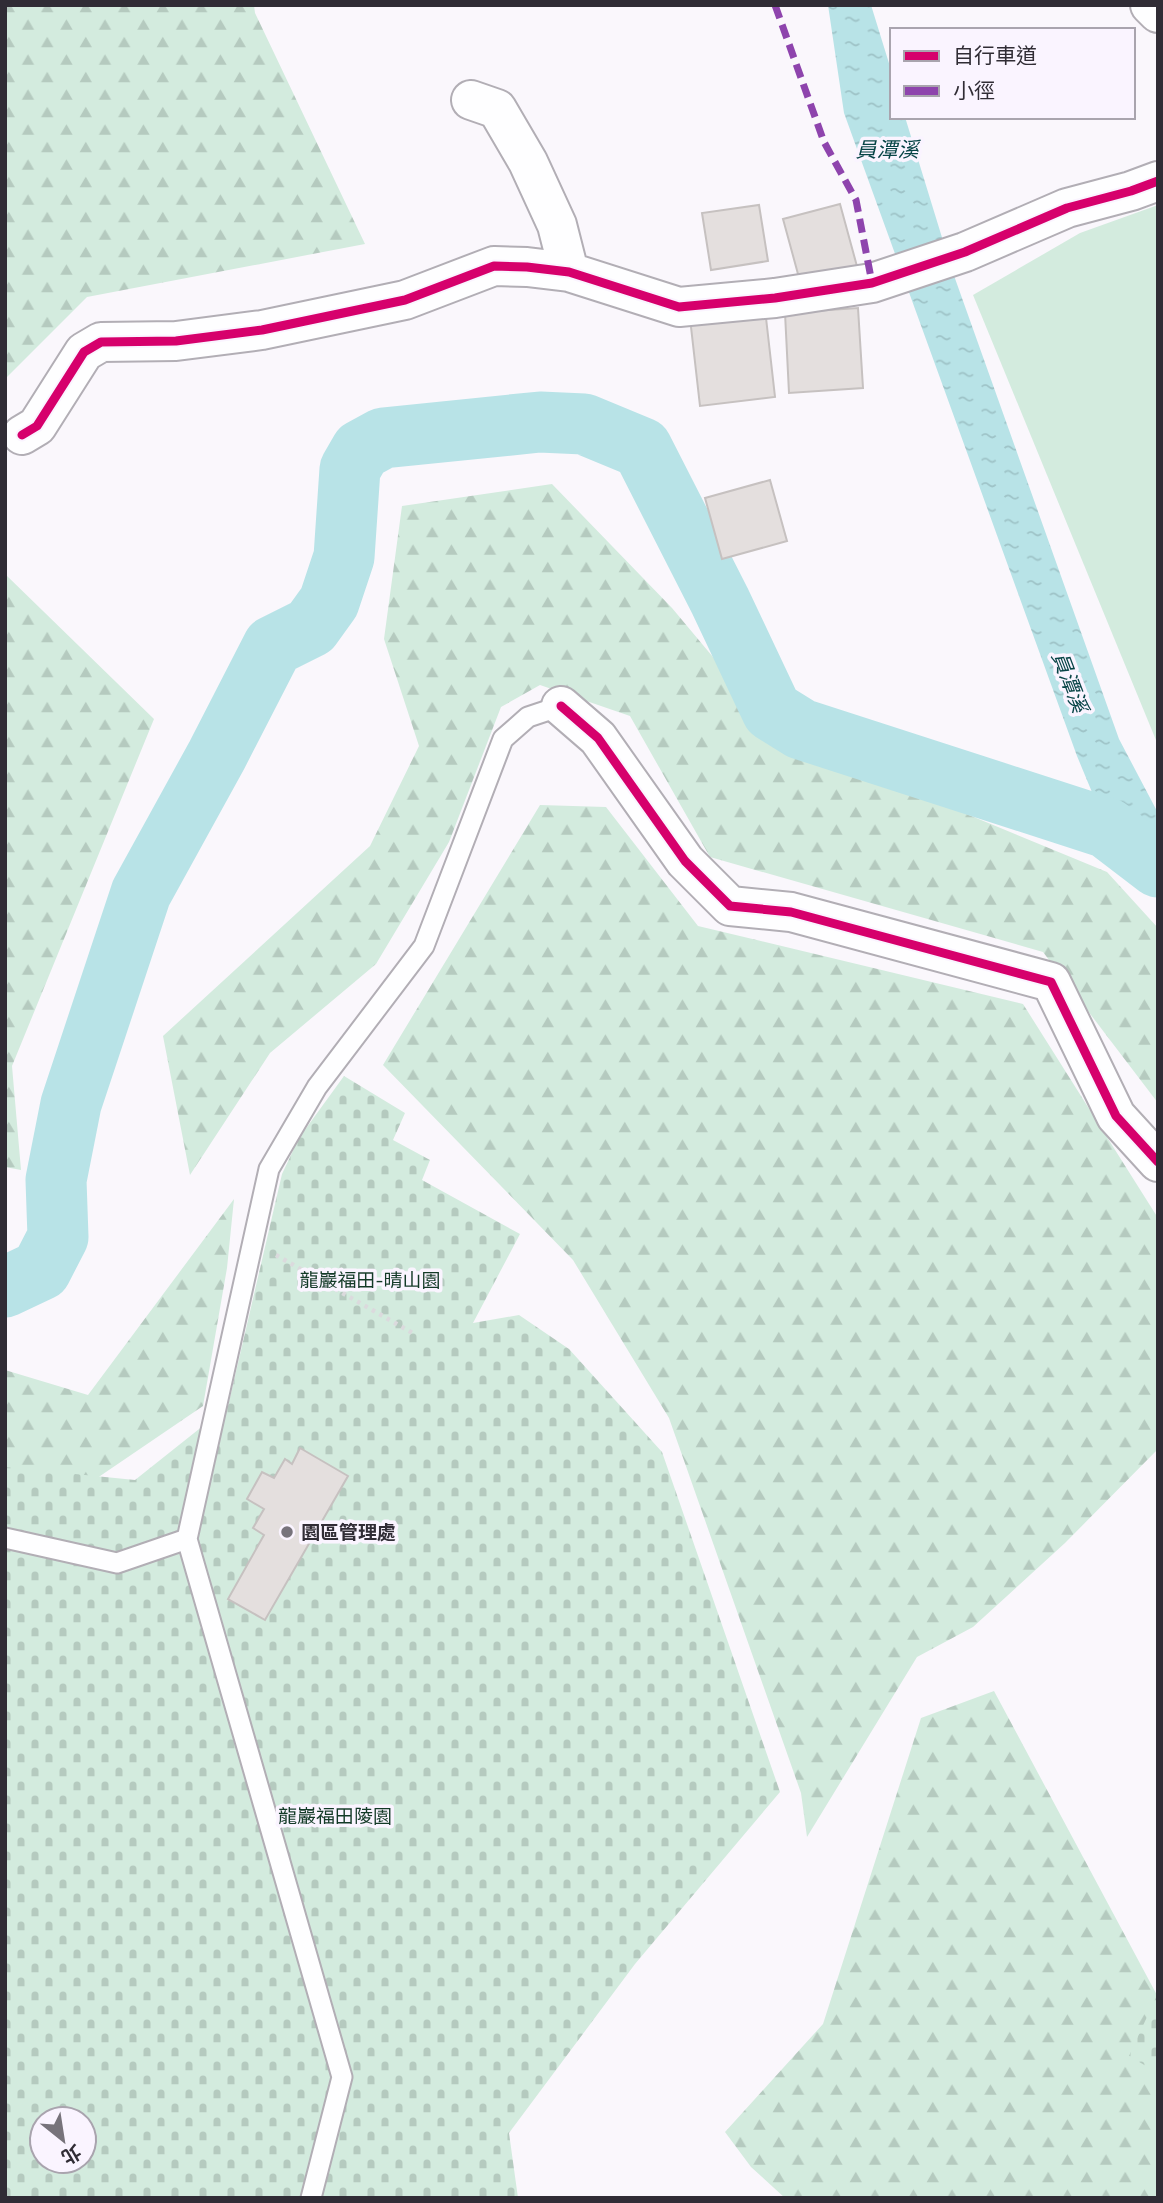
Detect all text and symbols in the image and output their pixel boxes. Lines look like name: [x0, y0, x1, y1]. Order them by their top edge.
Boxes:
legend: [890, 28, 1135, 119]
text: 自行車道: [953, 43, 1037, 68]
text: 小徑: [953, 78, 995, 103]
water label: 員潭溪: [856, 137, 921, 162]
water label: 員潭溪: [1047, 648, 1094, 719]
park label: 龍巖福田-晴山園: [300, 1269, 440, 1292]
place label: 園區管理處: [301, 1521, 396, 1544]
marker: 園區管理處: [279, 1524, 295, 1540]
park label: 龍巖福田陵園: [278, 1805, 392, 1828]
north arrow: [28, 2105, 98, 2175]
text: 北: [57, 2140, 85, 2169]

